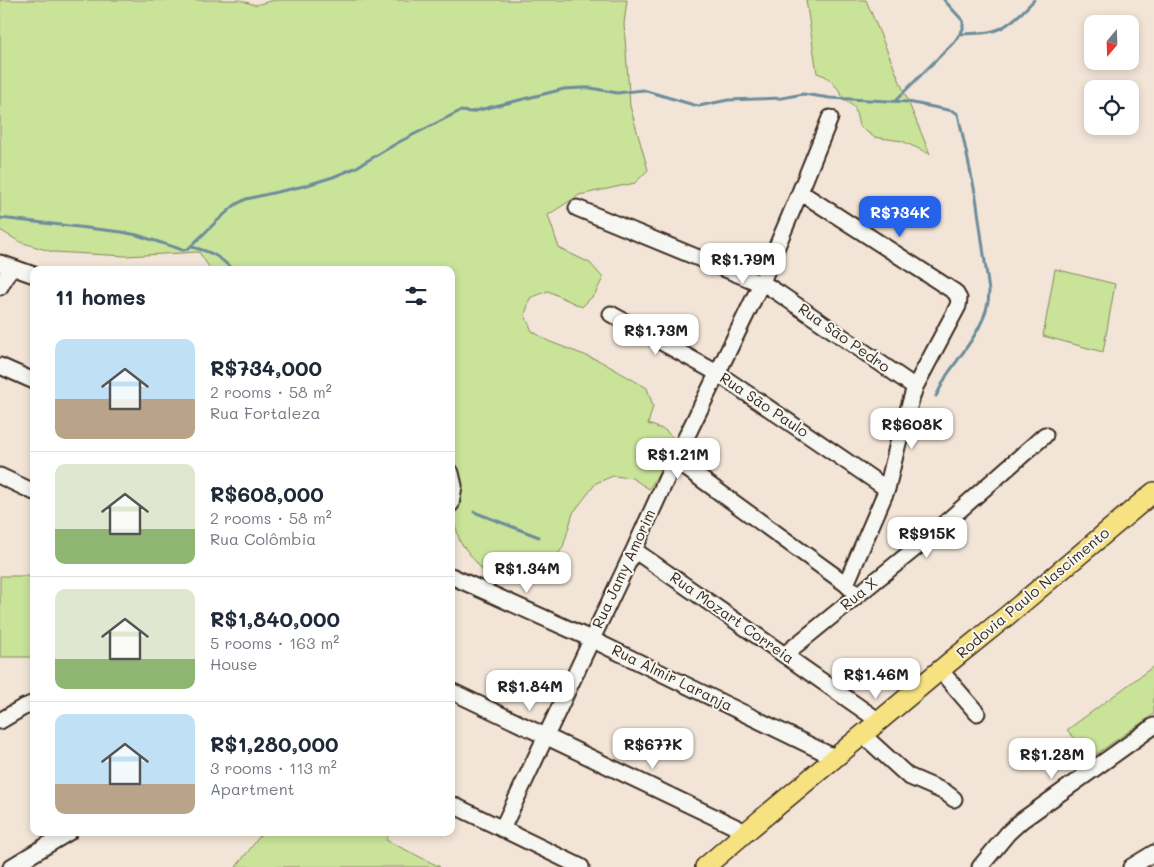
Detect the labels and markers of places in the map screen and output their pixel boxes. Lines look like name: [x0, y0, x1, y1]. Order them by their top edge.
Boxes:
pin: R$734K: [859, 196, 941, 238]
pin: R$1.79M: [697, 242, 789, 285]
pin: R$1.73M: [610, 314, 702, 356]
pin: R$608K: [871, 408, 953, 450]
pin: R$1.21M: [632, 438, 724, 480]
pin: R$915K: [886, 516, 968, 559]
pin: R$1.34M: [481, 552, 573, 594]
pin: R$1.46M: [830, 658, 922, 700]
pin: R$1.84M: [484, 670, 576, 712]
pin: R$677K: [612, 728, 694, 770]
pin: R$1.28M: [1006, 738, 1098, 780]

